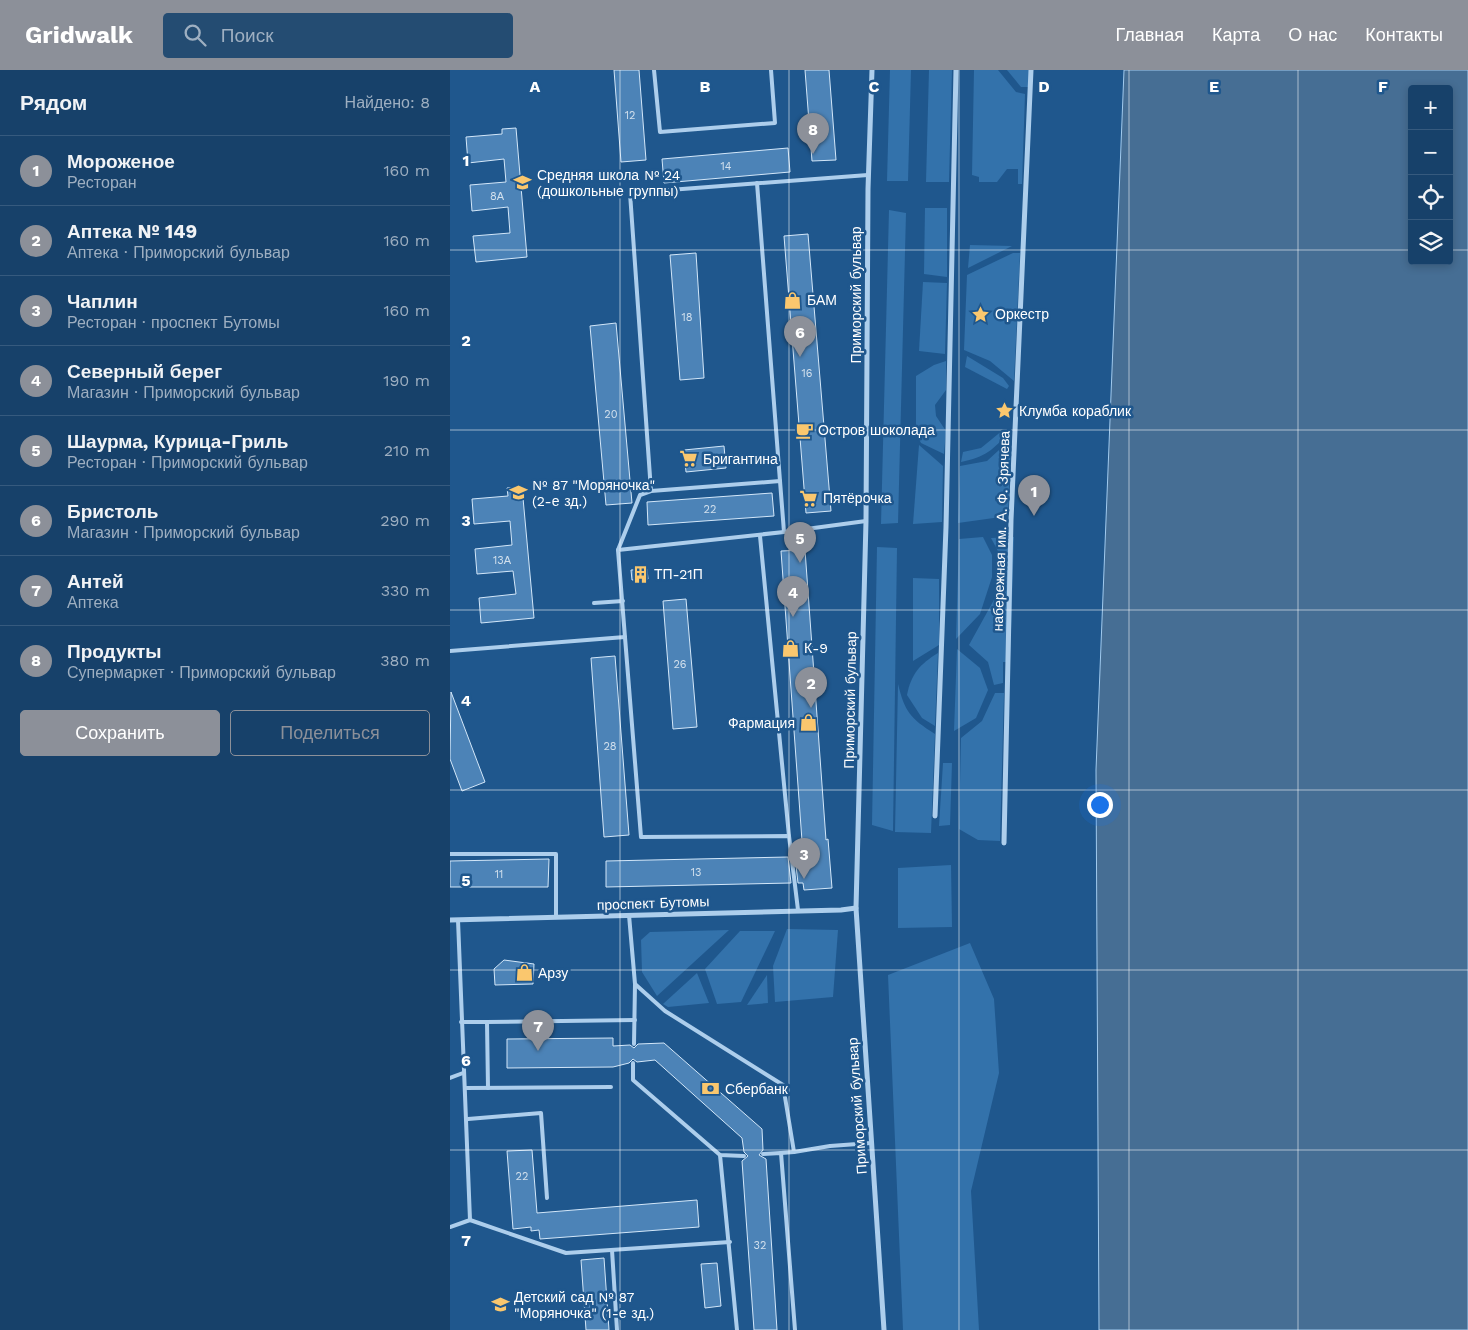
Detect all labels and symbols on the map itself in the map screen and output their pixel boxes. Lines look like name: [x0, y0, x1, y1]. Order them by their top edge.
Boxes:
text: A: [530, 77, 541, 96]
text: B: [700, 77, 711, 96]
text: C: [869, 77, 880, 96]
text: D: [1038, 77, 1050, 96]
text: E: [1209, 77, 1219, 96]
text: F: [1378, 77, 1388, 96]
house number: 12: [625, 109, 635, 122]
pin: 8: [797, 113, 829, 154]
text: 1: [463, 151, 469, 170]
house number: 14: [720, 160, 732, 173]
place label: Средняя школа № 24 (дошкольные группы): [537, 167, 680, 199]
school or university icon: Средняя школа № 24 (дошкольные группы): [513, 173, 533, 193]
house number: 8А: [490, 190, 505, 203]
street label: Приморский бульвар: [848, 226, 864, 364]
shop icon: БАМ: [783, 290, 803, 310]
place label: БАМ: [807, 292, 837, 308]
place icon: Оркестр: [971, 304, 991, 324]
place label: Оркестр: [995, 306, 1049, 322]
house number: 18: [681, 311, 693, 324]
pin: 6: [784, 316, 816, 357]
text: 2: [461, 331, 471, 350]
house number: 16: [802, 367, 813, 380]
place icon: Клумба кораблик: [995, 401, 1015, 421]
place label: Клумба кораблик: [1019, 403, 1132, 419]
house number: 20: [604, 408, 618, 421]
cafe icon: Остров шоколада: [794, 420, 814, 440]
place label: Остров шоколада: [818, 422, 935, 438]
street label: набережная им. А. Ф. Зрячева: [990, 430, 1013, 631]
supermarket icon: Бригантина: [679, 449, 699, 469]
place label: Бригантина: [703, 451, 778, 467]
pin: 1: [1018, 475, 1050, 516]
place label: № 87 "Моряночка" (2-е зд.): [532, 477, 655, 509]
school or university icon: № 87 "Моряночка" (2-е зд.): [508, 483, 528, 503]
supermarket icon: Пятёрочка: [799, 488, 819, 508]
place label: Пятёрочка: [823, 490, 892, 506]
house number: 22: [704, 503, 716, 516]
text: 3: [461, 511, 471, 530]
pin: 5: [784, 522, 816, 563]
house number: 13А: [493, 554, 512, 567]
building icon: ТП-21П: [630, 564, 650, 584]
place label: ТП-21П: [654, 566, 703, 582]
pin: 4: [777, 576, 809, 617]
street label: Приморский бульвар: [841, 631, 859, 769]
shop icon: К-9: [780, 638, 800, 658]
place label: К-9: [804, 640, 828, 656]
house number: 26: [673, 658, 687, 671]
pin: 2: [795, 667, 827, 708]
text: 4: [461, 691, 471, 710]
shop icon: Фармация: [799, 713, 819, 733]
place label: Фармация: [728, 715, 795, 731]
house number: 28: [603, 740, 617, 753]
your location: [1087, 792, 1113, 818]
pin: 3: [788, 838, 820, 879]
house number: 13: [691, 866, 701, 879]
house number: 11: [495, 868, 503, 881]
text: 5: [461, 871, 471, 890]
street label: проспект Бутомы: [596, 893, 710, 913]
shop icon: Арзу: [514, 963, 534, 983]
place label: Арзу: [538, 965, 568, 981]
pin: 7: [522, 1010, 554, 1051]
street label: Приморский бульвар: [844, 1037, 870, 1175]
text: 6: [461, 1051, 471, 1070]
bank icon: Сбербанк: [701, 1079, 721, 1099]
place label: Сбербанк: [725, 1081, 789, 1097]
house number: 22: [516, 1170, 528, 1183]
text: 7: [461, 1231, 471, 1250]
house number: 32: [754, 1239, 766, 1252]
place label: Детский сад № 87 "Моряночка" (1-е зд.): [514, 1289, 654, 1321]
school or university icon: Детский сад № 87 "Моряночка" (1-е зд.): [490, 1295, 510, 1315]

